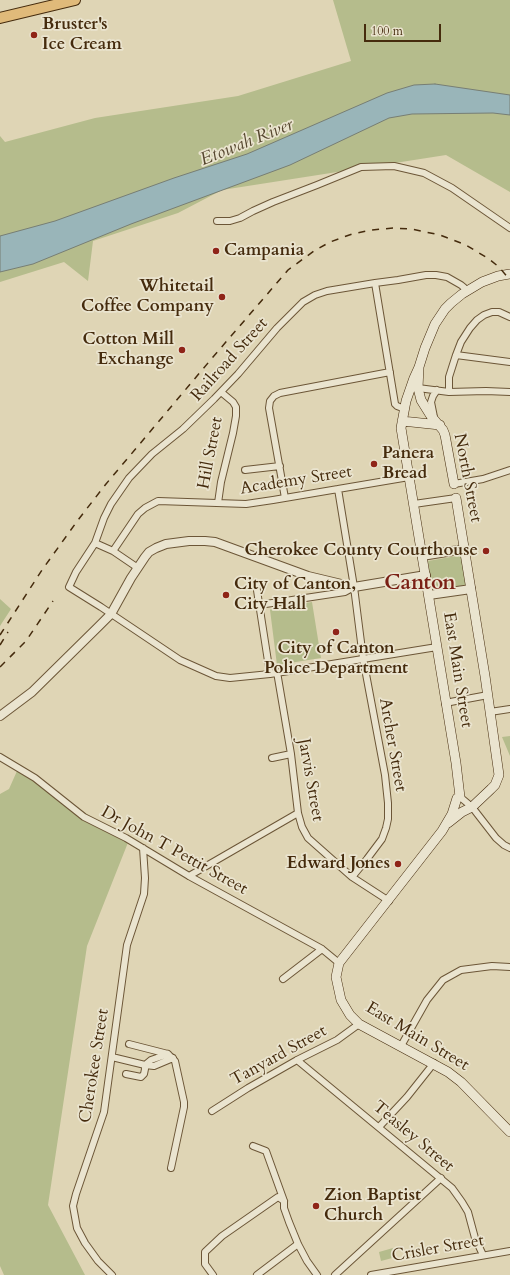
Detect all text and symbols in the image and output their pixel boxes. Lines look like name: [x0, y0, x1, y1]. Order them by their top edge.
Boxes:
place label: Bruster's Ice Cream: [42, 15, 122, 55]
scale bar: [366, 16, 443, 42]
text: 100 m: [371, 23, 403, 39]
marker: Bruster's Ice Cream: [29, 30, 39, 40]
water label: Etowah River: [197, 115, 297, 171]
place label: Campania: [224, 241, 304, 261]
marker: Campania: [211, 246, 221, 256]
place label: Whitetail Coffee Company: [81, 277, 214, 317]
marker: Whitetail Coffee Company: [217, 292, 227, 302]
street label: Railroad Street: [187, 314, 273, 406]
place label: Cotton Mill Exchange: [82, 330, 174, 370]
marker: Cotton Mill Exchange: [177, 345, 187, 355]
street label: Hill Street: [194, 415, 228, 491]
street label: North Street: [448, 432, 486, 524]
place label: Panera Bread: [382, 444, 434, 484]
marker: Panera Bread: [369, 459, 379, 469]
street label: Academy Street: [239, 462, 353, 500]
place label: Cherokee County Courthouse: [245, 541, 478, 561]
marker: Cherokee County Courthouse: [481, 546, 491, 556]
district label: Canton: [384, 571, 456, 597]
place label: City of Canton, City Hall: [234, 575, 356, 615]
marker: City of Canton, City Hall: [221, 590, 231, 600]
street label: East Main Street: [438, 611, 476, 729]
marker: City of Canton Police Department: [331, 627, 341, 637]
place label: City of Canton Police Department: [264, 639, 408, 679]
street label: Archer Street: [374, 697, 410, 793]
street label: Jarvis Street: [293, 737, 327, 823]
street label: Dr John T Pettit Street: [97, 802, 251, 900]
place label: Edward Jones: [287, 854, 390, 874]
marker: Edward Jones: [393, 859, 403, 869]
street label: East Main Street: [362, 998, 472, 1076]
street label: Cherokee Street: [76, 1007, 114, 1125]
street label: Tanyard Street: [227, 1021, 331, 1091]
street label: Teasley Street: [368, 1097, 458, 1177]
place label: Zion Baptist Church: [324, 1186, 421, 1226]
marker: Zion Baptist Church: [311, 1201, 321, 1211]
street label: Crisler Street: [390, 1231, 486, 1267]

